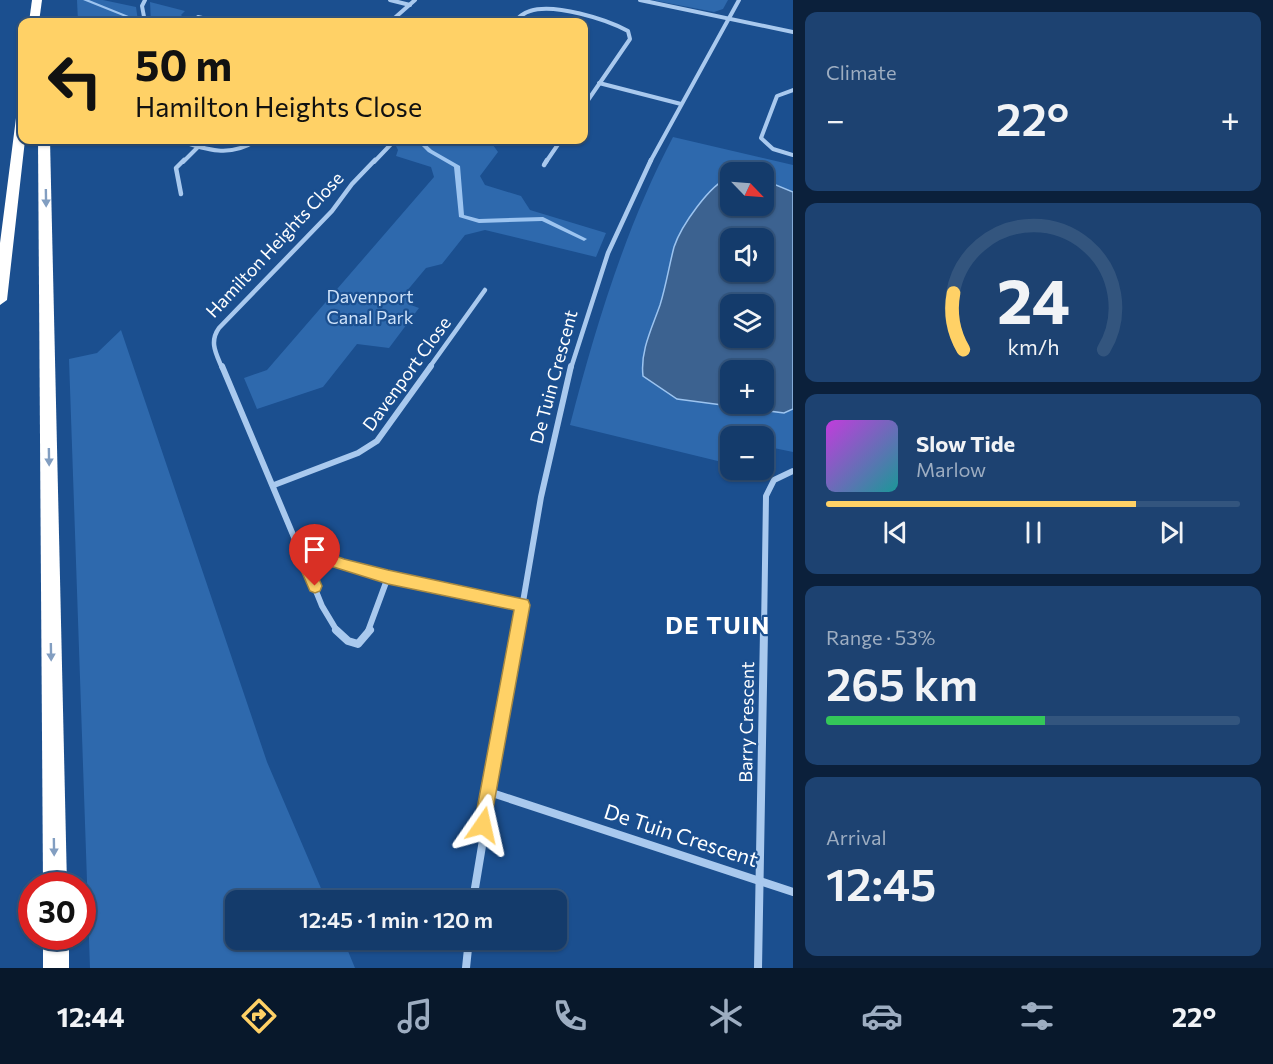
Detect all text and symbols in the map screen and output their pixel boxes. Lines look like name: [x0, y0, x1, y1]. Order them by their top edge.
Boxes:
text: 50 m: [135, 38, 232, 90]
icon: left: [36, 42, 114, 120]
text: Climate: [826, 60, 896, 84]
text: Hamilton Heights Close: [135, 90, 422, 123]
text: 22°: [996, 90, 1069, 145]
text: −: [826, 98, 845, 139]
text: +: [1221, 98, 1240, 139]
north arrow: [720, 162, 774, 216]
map controls: [720, 162, 774, 480]
street label: Hamilton Heights Close: [201, 167, 348, 322]
one-way arrow: [41, 188, 50, 207]
button: sound: [720, 228, 774, 282]
text: 24: [997, 261, 1069, 337]
park label: Davenport Canal Park: [326, 285, 414, 328]
button: layers: [720, 294, 774, 348]
street label: De Tuin Crescent: [525, 307, 581, 446]
street label: Davenport Close: [357, 312, 455, 435]
text: km/h: [1007, 333, 1059, 359]
button: +: [720, 360, 774, 414]
button: −: [720, 426, 774, 480]
text: Slow Tide: [916, 430, 1015, 457]
one-way arrow: [44, 447, 54, 466]
text: Marlow: [916, 457, 986, 481]
icon: previous: [879, 516, 912, 549]
icon: pause: [1017, 516, 1050, 549]
icon: next: [1155, 516, 1188, 549]
pin: [289, 524, 340, 586]
icon: arrive: [298, 533, 331, 566]
district label: DE TUIN: [665, 610, 771, 639]
text: Range · 53%: [826, 625, 935, 649]
one-way arrow: [46, 642, 56, 661]
text: 265 km: [826, 655, 978, 710]
street label: Barry Crescent: [734, 661, 758, 783]
position arrow: [451, 793, 515, 857]
street label: De Tuin Crescent: [601, 798, 762, 871]
text: Arrival: [826, 825, 887, 849]
one-way arrow: [49, 837, 59, 856]
text: 12:45: [826, 855, 936, 910]
speed limit sign: 30: [18, 872, 96, 950]
text: 12:45 · 1 min · 120 m: [299, 906, 493, 933]
icon: directions: [238, 995, 280, 1037]
icon: music: [394, 995, 436, 1037]
icon: phone: [549, 995, 591, 1037]
icon: climate: [705, 995, 747, 1037]
icon: car: [861, 995, 903, 1037]
icon: filters: [1016, 995, 1058, 1037]
text: 12:44: [57, 1000, 125, 1033]
text: 22°: [1172, 1000, 1216, 1033]

